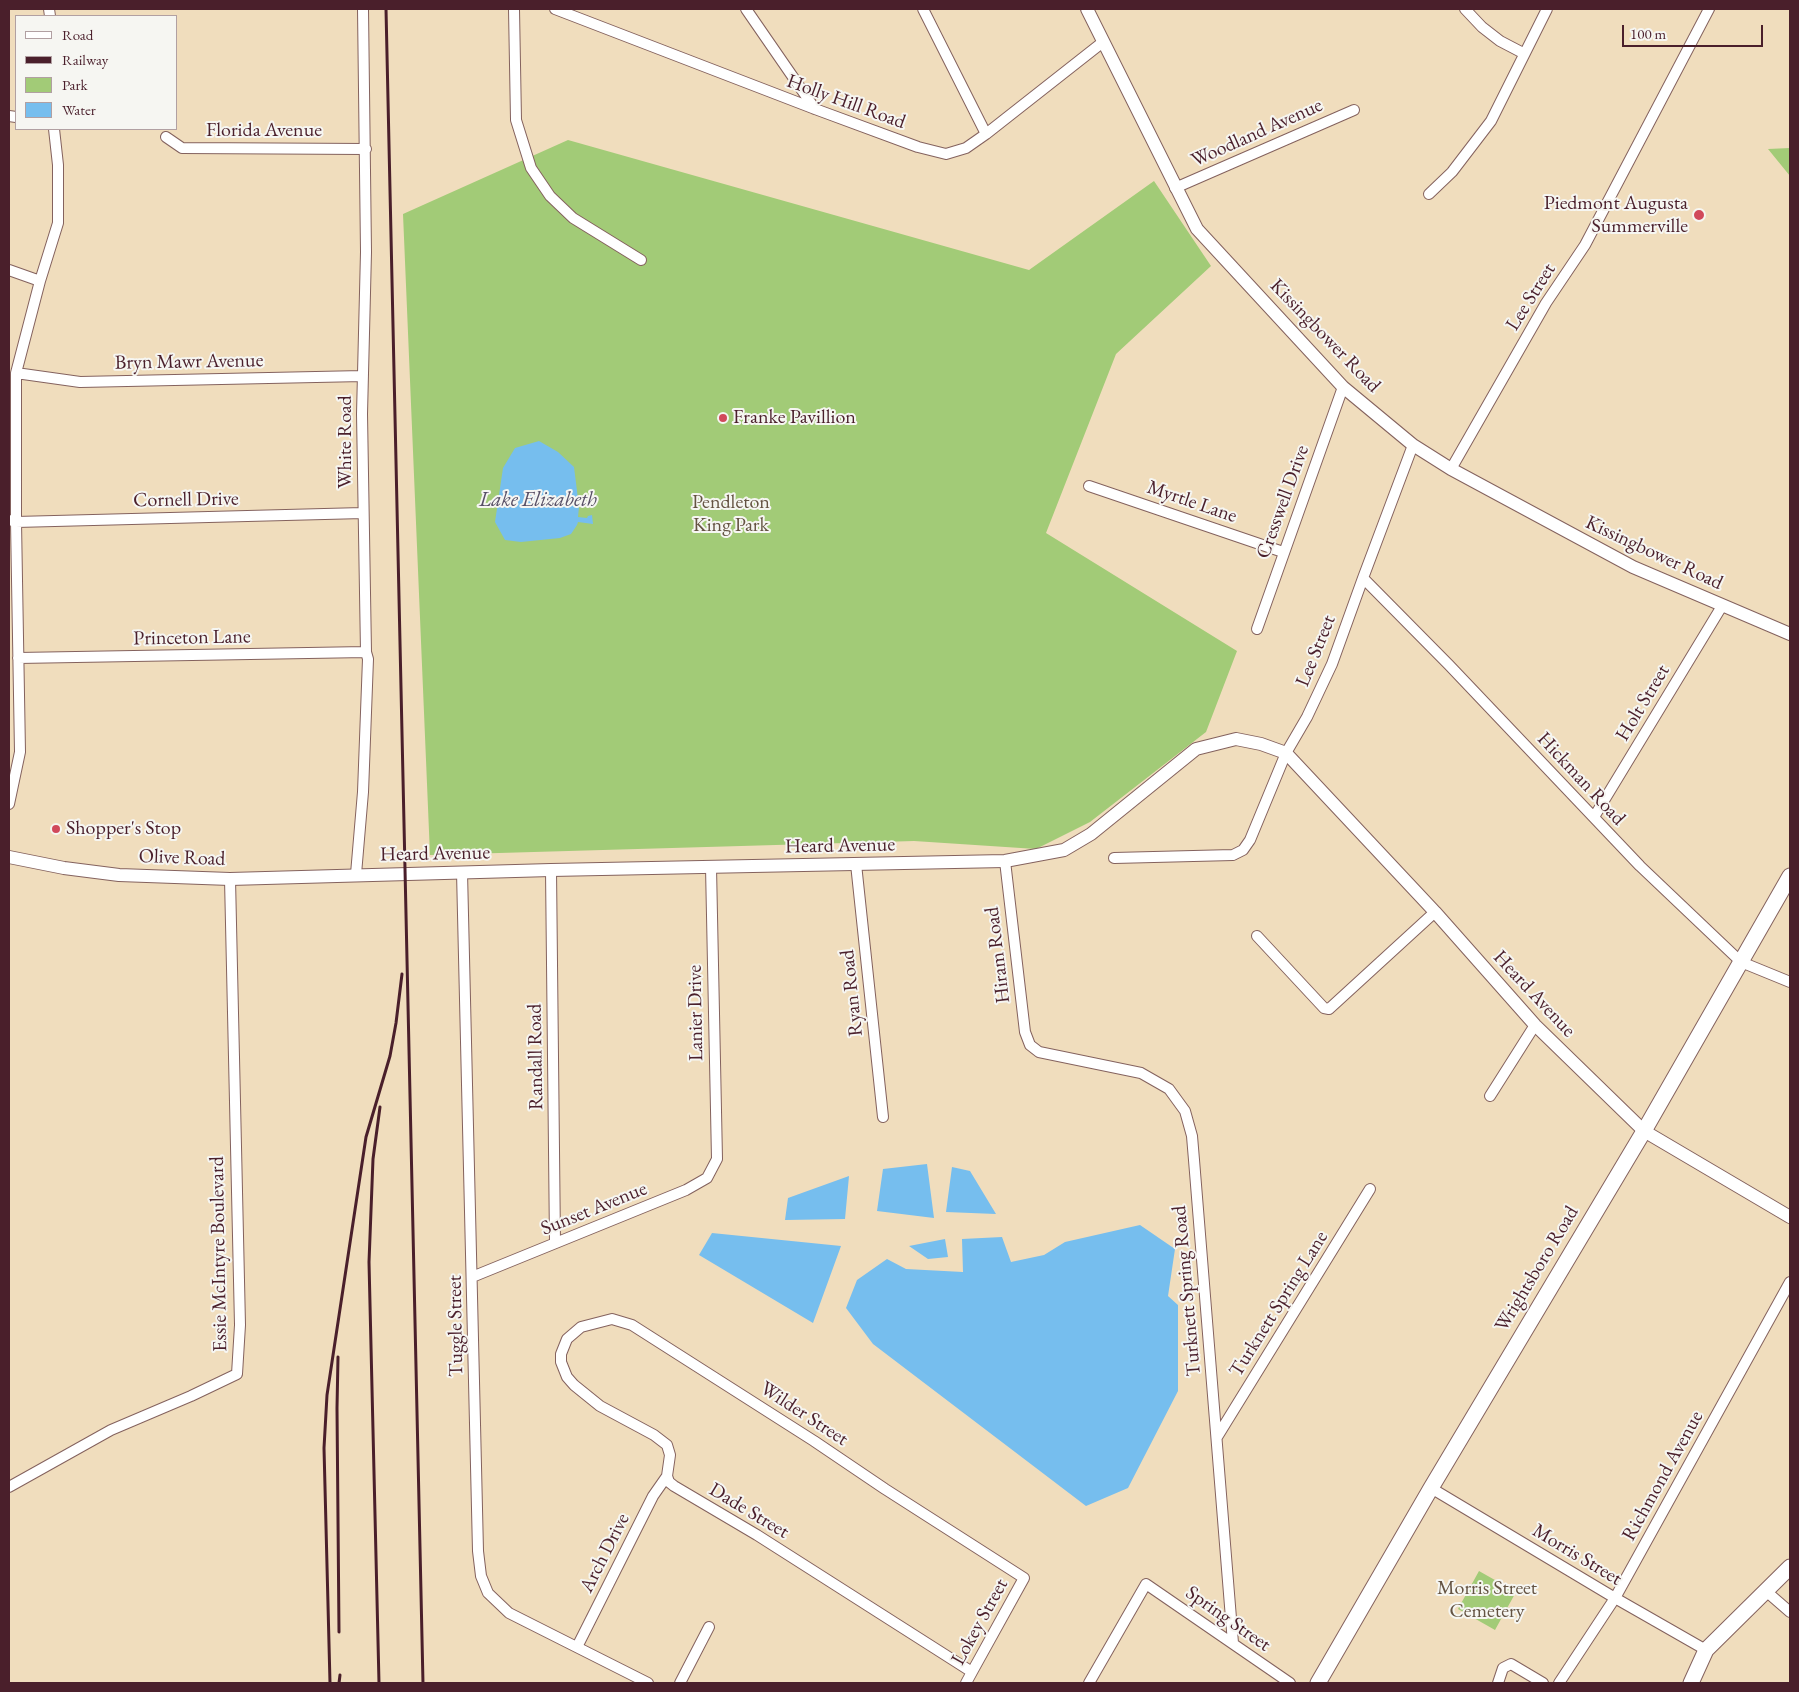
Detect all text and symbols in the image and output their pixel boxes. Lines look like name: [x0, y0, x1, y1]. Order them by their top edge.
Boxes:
legend: [15, 15, 178, 130]
scale bar: [1624, 15, 1765, 47]
text: 100 m: [1630, 24, 1666, 43]
text: Road: [62, 25, 93, 44]
text: Railway: [62, 50, 108, 69]
street label: Holly Hill Road: [783, 69, 909, 135]
text: Park: [62, 75, 88, 94]
street label: Woodland Avenue: [1188, 93, 1326, 173]
text: Water: [62, 100, 96, 119]
street label: Florida Avenue: [206, 119, 322, 143]
place label: Piedmont Augusta Summerville: [1544, 192, 1688, 239]
marker: Piedmont Augusta Summerville: [1692, 208, 1706, 222]
street label: Lee Street: [1501, 259, 1561, 335]
street label: Kissingbower Road: [1265, 274, 1385, 398]
street label: Bryn Mawr Avenue: [114, 349, 264, 375]
street label: White Road: [334, 395, 358, 489]
place label: Franke Pavillion: [733, 406, 856, 430]
marker: Franke Pavillion: [717, 412, 729, 424]
street label: Cresswell Drive: [1251, 442, 1315, 562]
street label: Myrtle Lane: [1144, 475, 1240, 529]
street label: Cornell Drive: [133, 487, 239, 513]
water label: Lake Elizabeth: [479, 487, 597, 513]
park label: Pendleton King Park: [692, 491, 770, 538]
street label: Kissingbower Road: [1581, 511, 1727, 595]
street label: Lee Street: [1291, 612, 1341, 690]
street label: Princeton Lane: [133, 625, 251, 651]
street label: Holt Street: [1611, 660, 1675, 746]
street label: Hickman Road: [1532, 727, 1630, 831]
place label: Shopper's Stop: [66, 817, 181, 841]
marker: Shopper's Stop: [50, 823, 62, 835]
street label: Heard Avenue: [785, 833, 895, 859]
street label: Heard Avenue: [380, 841, 490, 867]
street label: Olive Road: [138, 844, 226, 872]
street label: Hiram Road: [980, 905, 1016, 1005]
street label: Heard Avenue: [1488, 946, 1580, 1042]
street label: Ryan Road: [836, 948, 868, 1038]
street label: Lanier Drive: [683, 965, 709, 1061]
street label: Randall Road: [523, 1004, 549, 1110]
street label: Essie McIntyre Boulevard: [205, 1156, 233, 1352]
street label: Sunset Avenue: [537, 1177, 651, 1241]
street label: Wrightsboro Road: [1490, 1202, 1584, 1336]
street label: Turknett Spring Road: [1168, 1205, 1206, 1377]
street label: Turknett Spring Lane: [1224, 1227, 1334, 1381]
street label: Tuggle Street: [443, 1275, 469, 1377]
street label: Wilder Street: [755, 1377, 853, 1451]
street label: Richmond Avenue: [1617, 1407, 1709, 1545]
street label: Dade Street: [705, 1478, 793, 1544]
street label: Arch Drive: [575, 1509, 635, 1597]
street label: Morris Street: [1528, 1519, 1626, 1591]
street label: Lokey Street: [946, 1575, 1014, 1669]
park label: Morris Street Cemetery: [1437, 1577, 1537, 1624]
street label: Spring Street: [1181, 1581, 1275, 1657]

